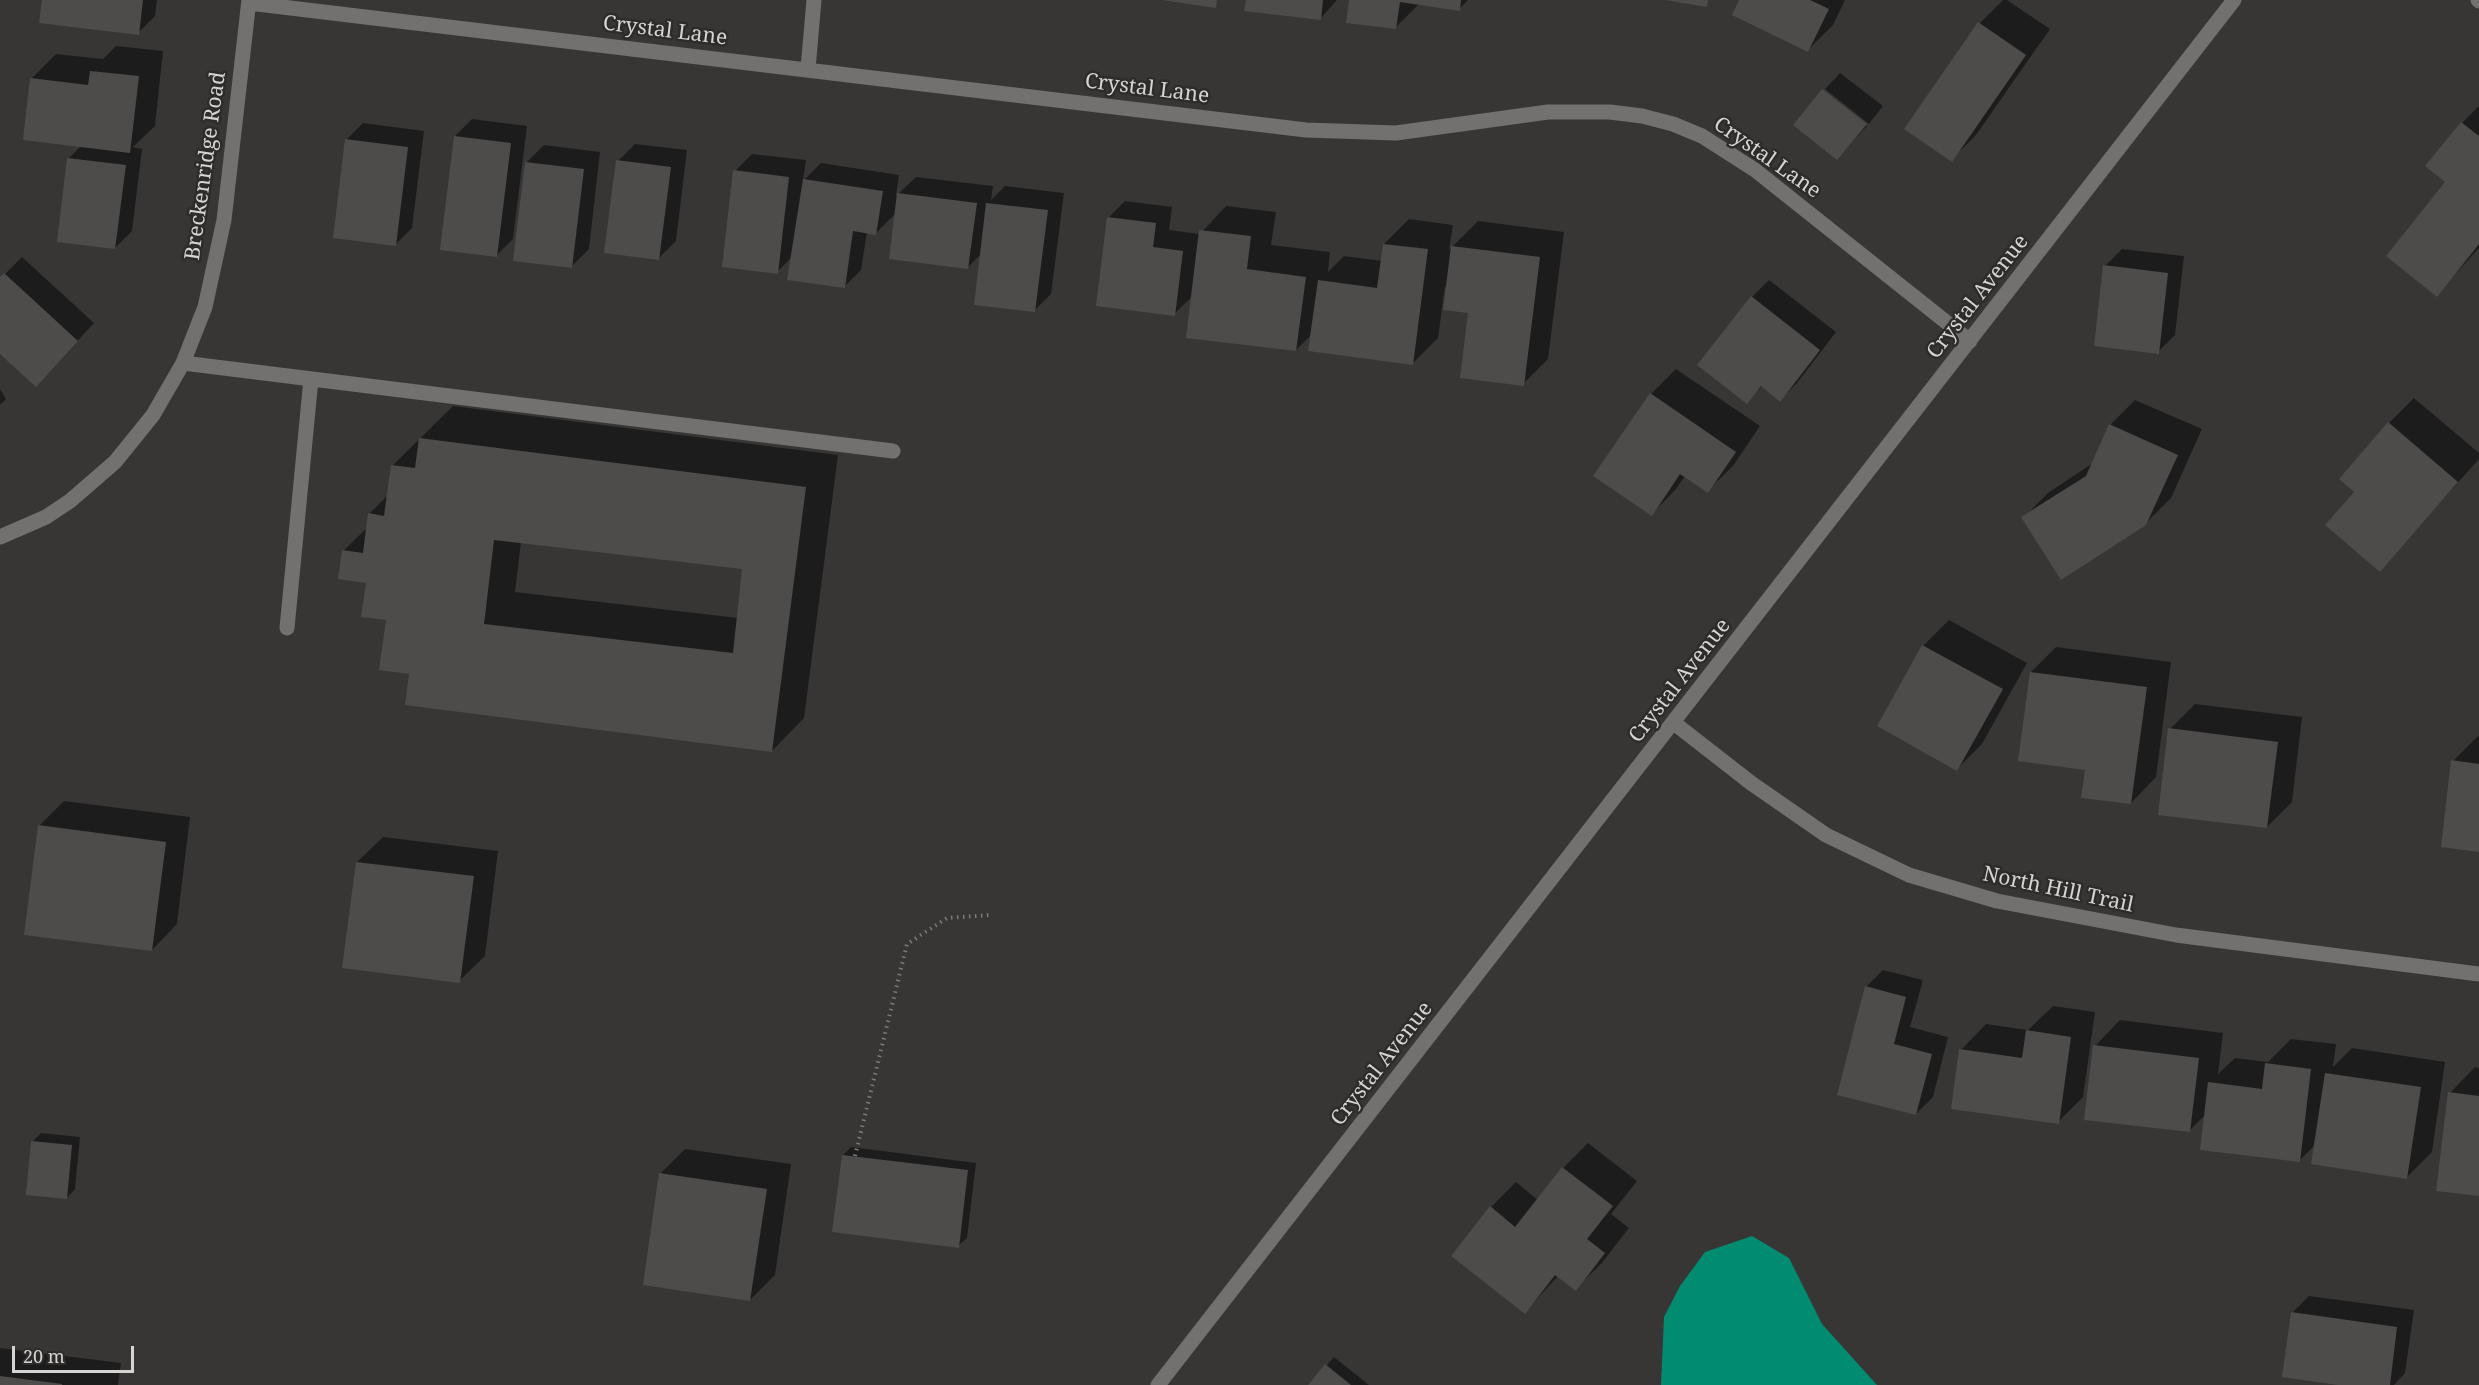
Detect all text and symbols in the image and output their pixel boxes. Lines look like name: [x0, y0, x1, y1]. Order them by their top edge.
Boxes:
street label: Crystal Lane: [601, 11, 729, 51]
street label: Crystal Lane: [1083, 69, 1211, 109]
street label: Breckenridge Road: [180, 70, 232, 262]
street label: Crystal Lane: [1709, 112, 1825, 204]
street label: Crystal Avenue: [1922, 230, 2034, 364]
street label: Crystal Avenue: [1624, 614, 1736, 748]
street label: North Hill Trail: [1980, 862, 2136, 918]
street label: Crystal Avenue: [1326, 997, 1438, 1131]
scale bar: [15, 1334, 136, 1372]
text: 20 m: [23, 1344, 65, 1368]

